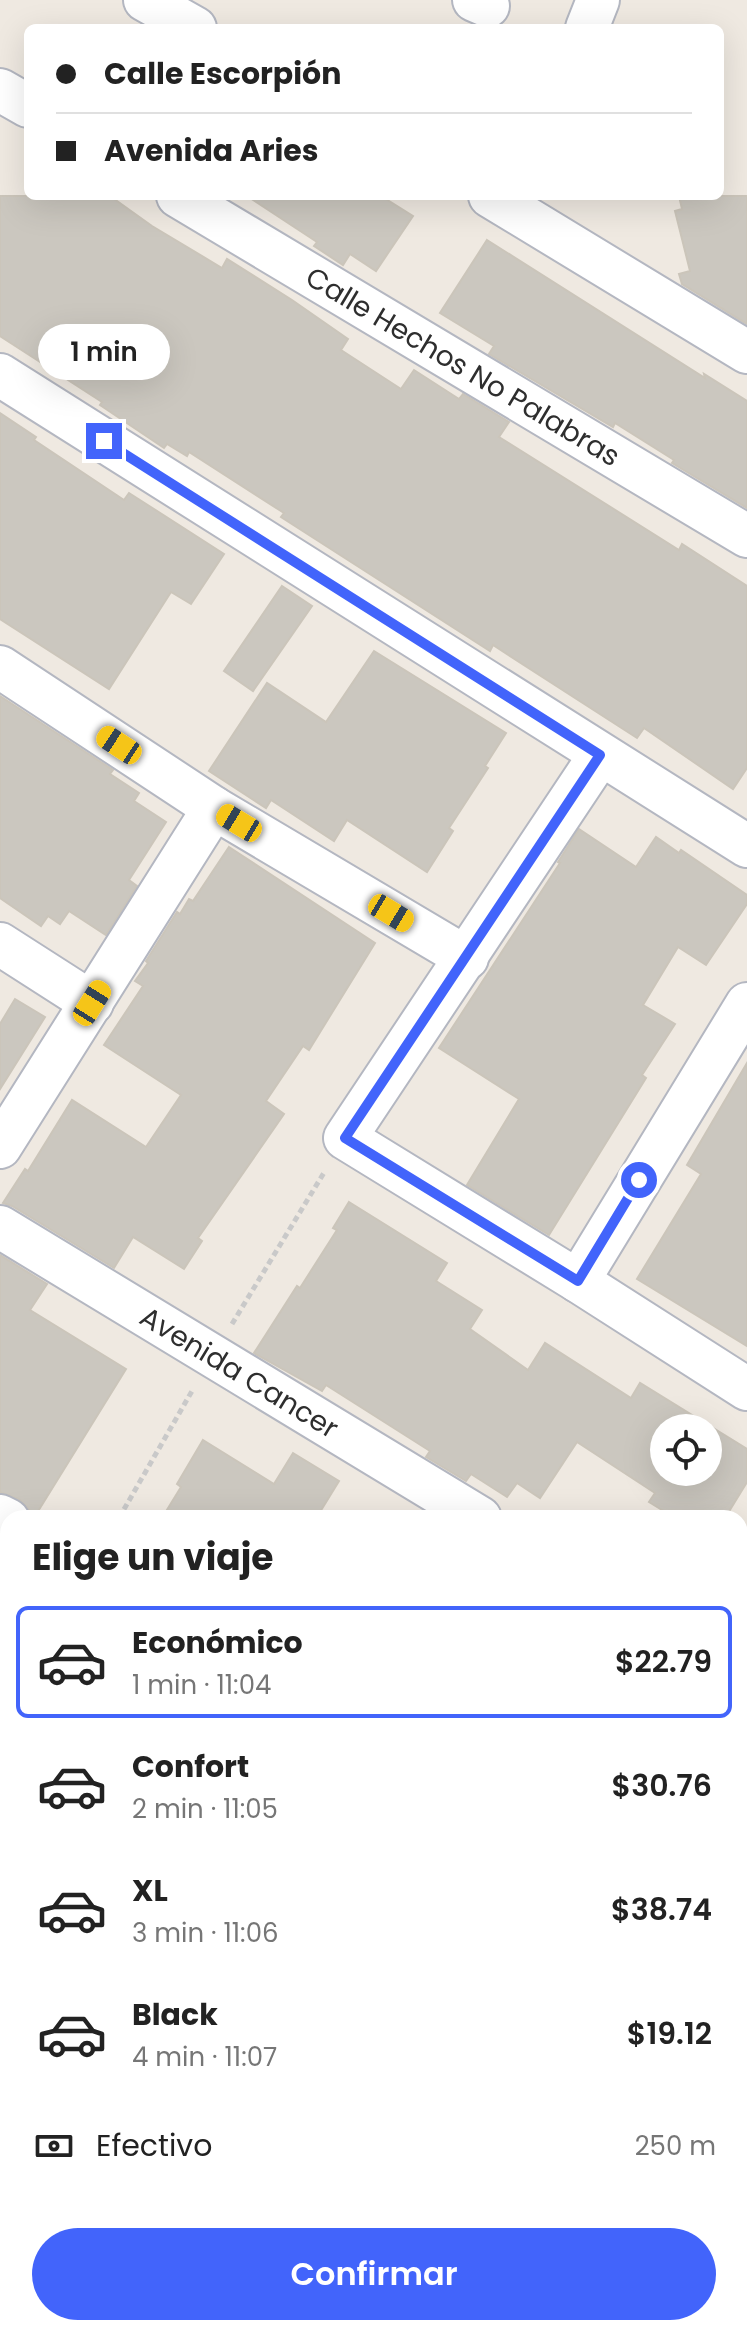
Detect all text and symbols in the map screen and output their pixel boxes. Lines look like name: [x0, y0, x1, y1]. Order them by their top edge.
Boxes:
text: Calle Escorpión: [104, 52, 341, 95]
text: Avenida Aries: [104, 129, 319, 172]
street label: Calle Hechos No Palabras: [298, 258, 627, 476]
callout: 1 min: [38, 325, 170, 381]
text: 1 min: [70, 334, 138, 370]
route end: [86, 423, 122, 459]
car: [92, 722, 146, 768]
car: [212, 800, 266, 846]
car: [364, 890, 418, 936]
car: [69, 976, 115, 1030]
route start: [621, 1162, 657, 1198]
street label: Avenida Cancer: [133, 1297, 346, 1448]
map controls: [650, 1414, 722, 1486]
button: locate: [650, 1414, 722, 1486]
text: Elige un viaje: [32, 1532, 274, 1583]
text: Económico: [132, 1621, 303, 1664]
icon: car: [36, 1626, 108, 1698]
text: $22.79: [615, 1640, 712, 1683]
text: 1 min · 11:04: [132, 1667, 271, 1703]
text: Confort: [132, 1745, 249, 1788]
icon: car: [36, 1750, 108, 1822]
text: $30.76: [612, 1764, 712, 1807]
text: 2 min · 11:05: [132, 1791, 278, 1827]
text: XL: [132, 1869, 168, 1912]
icon: car: [36, 1874, 108, 1946]
text: $38.74: [611, 1888, 712, 1931]
text: 3 min · 11:06: [132, 1915, 278, 1951]
text: Black: [132, 1993, 218, 2036]
icon: car: [36, 1998, 108, 2070]
text: $19.12: [627, 2012, 712, 2055]
text: 4 min · 11:07: [132, 2039, 277, 2075]
icon: cash: [32, 2124, 76, 2168]
text: Efectivo: [96, 2124, 212, 2167]
text: 250 m: [635, 2128, 716, 2164]
button: Confirmar: [32, 2228, 716, 2320]

